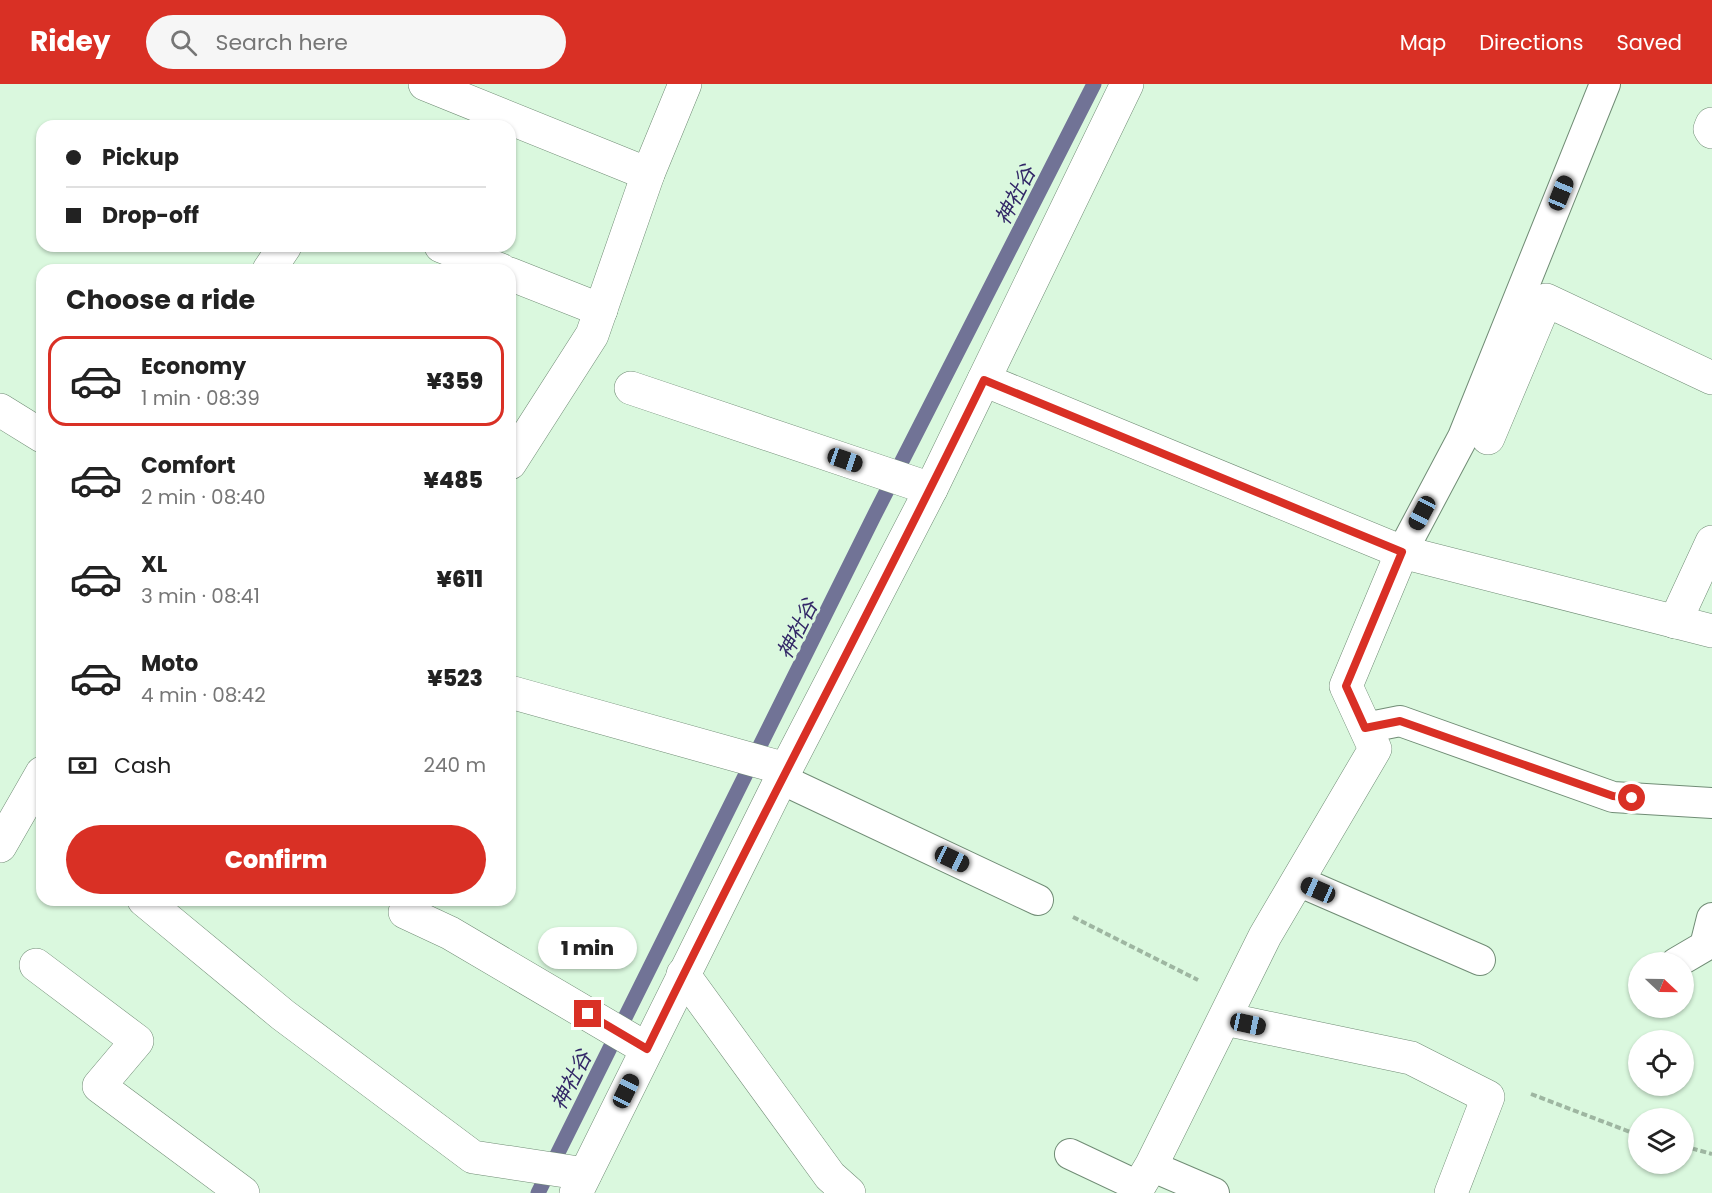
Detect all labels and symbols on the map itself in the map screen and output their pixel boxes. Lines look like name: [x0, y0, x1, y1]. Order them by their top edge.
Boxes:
water label: 神社谷: [988, 159, 1043, 230]
car: [1546, 173, 1576, 213]
car: [825, 446, 865, 474]
car: [1406, 493, 1438, 533]
water label: 神社谷: [770, 593, 825, 664]
route start: [1618, 784, 1645, 811]
car: [932, 843, 972, 875]
car: [1298, 874, 1338, 906]
callout: 1 min: [538, 927, 638, 969]
north arrow: [1628, 952, 1694, 1018]
route end: [574, 1000, 601, 1027]
car: [1229, 1011, 1267, 1037]
water label: 神社谷: [544, 1044, 599, 1115]
car: [610, 1071, 642, 1111]

